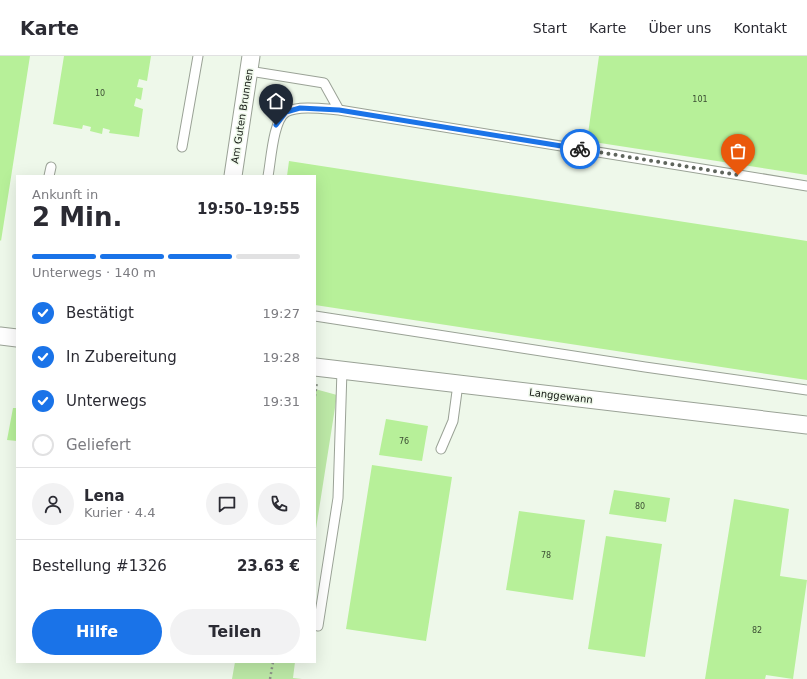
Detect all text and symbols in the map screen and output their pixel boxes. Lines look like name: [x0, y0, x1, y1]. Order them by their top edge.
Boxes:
text: Karte: [20, 17, 79, 39]
text: Start: [533, 20, 567, 36]
text: Karte: [589, 20, 626, 36]
text: Über uns: [648, 20, 711, 36]
text: Kontakt: [733, 20, 787, 36]
street label: Am Guten Brunnen: [229, 68, 255, 164]
pin: [259, 84, 293, 125]
house number: 10: [95, 89, 105, 98]
icon: home: [265, 90, 287, 112]
house number: 101: [692, 95, 708, 104]
courier: [560, 129, 600, 169]
pin: [721, 134, 755, 175]
icon: bike: [569, 138, 591, 160]
icon: bag: [727, 140, 749, 162]
text: Ankunft in: [32, 187, 98, 202]
text: 19:50–19:55: [197, 200, 300, 218]
text: 2 Min.: [32, 202, 122, 232]
text: Unterwegs · 140 m: [32, 265, 156, 280]
icon: check: [32, 302, 54, 324]
text: Bestätigt: [66, 304, 134, 322]
text: 19:27: [263, 306, 300, 321]
icon: check: [32, 346, 54, 368]
text: In Zubereitung: [66, 348, 177, 366]
text: 19:28: [263, 350, 300, 365]
street label: Langgewann: [529, 387, 593, 405]
icon: check: [32, 390, 54, 412]
text: Unterwegs: [66, 392, 147, 410]
text: 19:31: [263, 394, 300, 409]
text: Geliefert: [66, 436, 131, 454]
house number: 76: [399, 437, 409, 446]
button: person: [32, 483, 74, 525]
button: chat: [206, 483, 248, 525]
button: phone: [258, 483, 300, 525]
text: Lena: [84, 487, 125, 505]
house number: 80: [635, 502, 645, 511]
text: Kurier · 4.4: [84, 505, 156, 520]
house number: 78: [541, 551, 551, 560]
text: Bestellung #1326: [32, 557, 167, 575]
text: 23.63 €: [237, 557, 300, 575]
button: Hilfe: [32, 609, 162, 655]
button: Teilen: [170, 609, 300, 655]
house number: 82: [752, 626, 762, 635]

